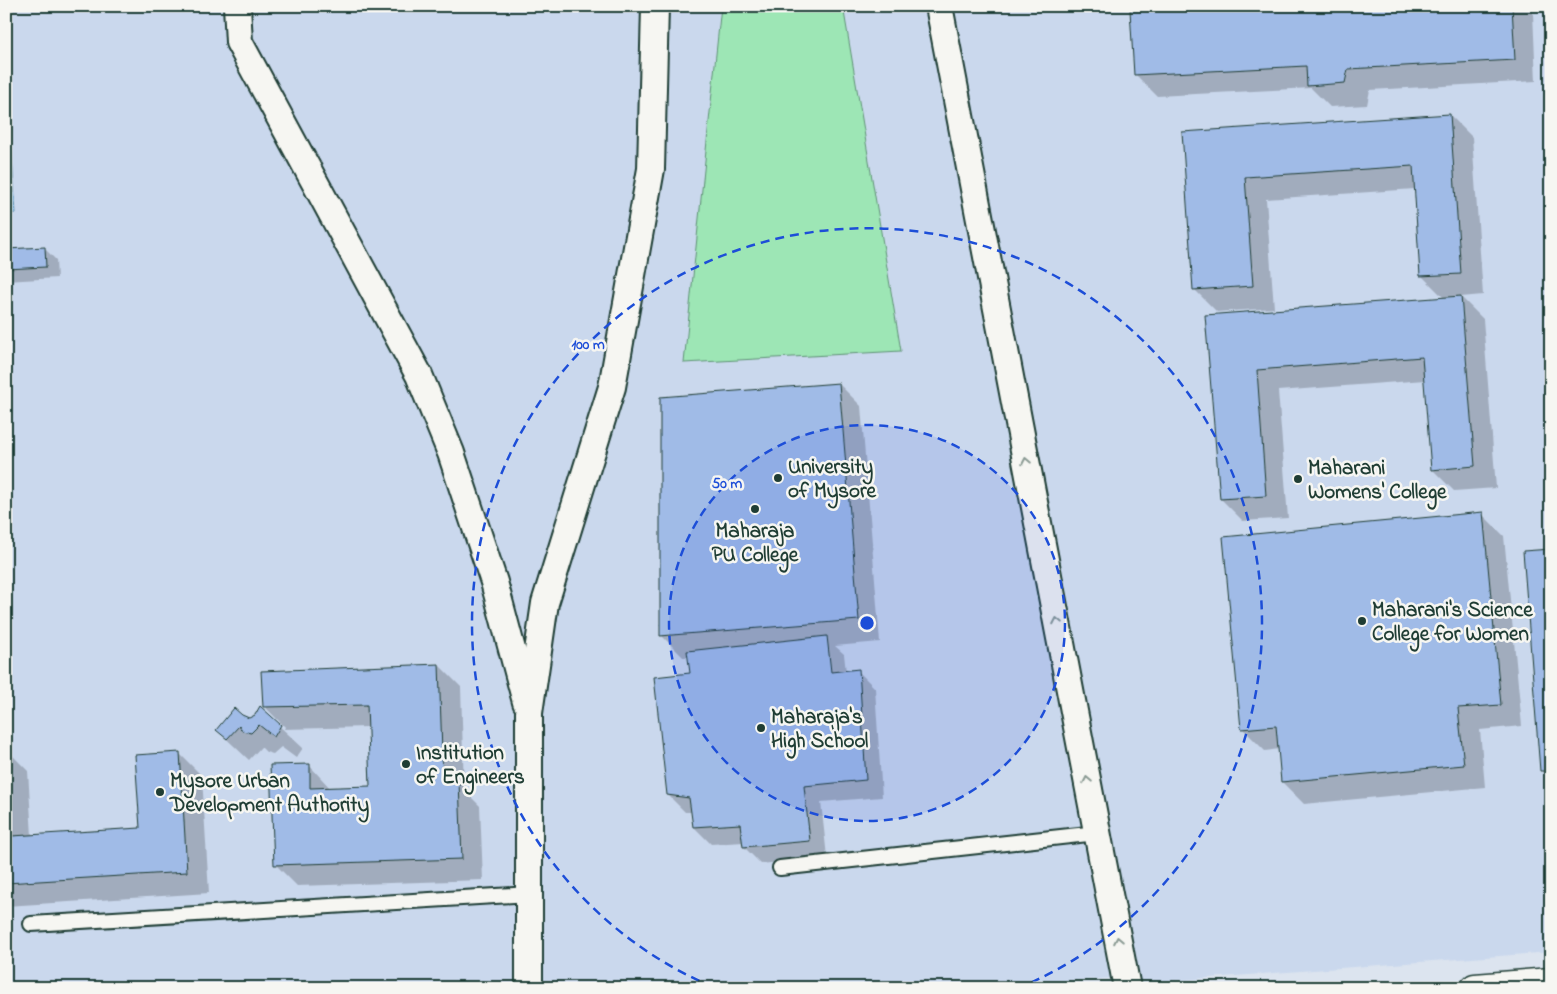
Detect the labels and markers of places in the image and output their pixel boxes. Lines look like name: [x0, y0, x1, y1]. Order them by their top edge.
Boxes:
place label: University of Mysore: [788, 453, 876, 509]
place label: Maharani Womens' College: [1308, 454, 1447, 510]
marker: University of Mysore: [772, 472, 784, 484]
marker: Maharani Womens' College: [1292, 473, 1304, 485]
marker: Maharaja PU College: [749, 503, 761, 515]
place label: Maharaja PU College: [712, 517, 799, 573]
place label: Maharani's Science College for Women: [1372, 596, 1533, 652]
centre of rings: [858, 614, 876, 632]
marker: Maharani's Science College for Women: [1356, 615, 1368, 627]
place label: Maharaja's High School: [771, 703, 869, 759]
marker: Maharaja's High School: [755, 722, 767, 734]
place label: Institution of Engineers: [416, 739, 525, 795]
marker: Institution of Engineers: [400, 758, 412, 770]
place label: Mysore Urban Development Authority: [169, 767, 369, 823]
marker: Mysore Urban Development Authority: [154, 786, 166, 798]

